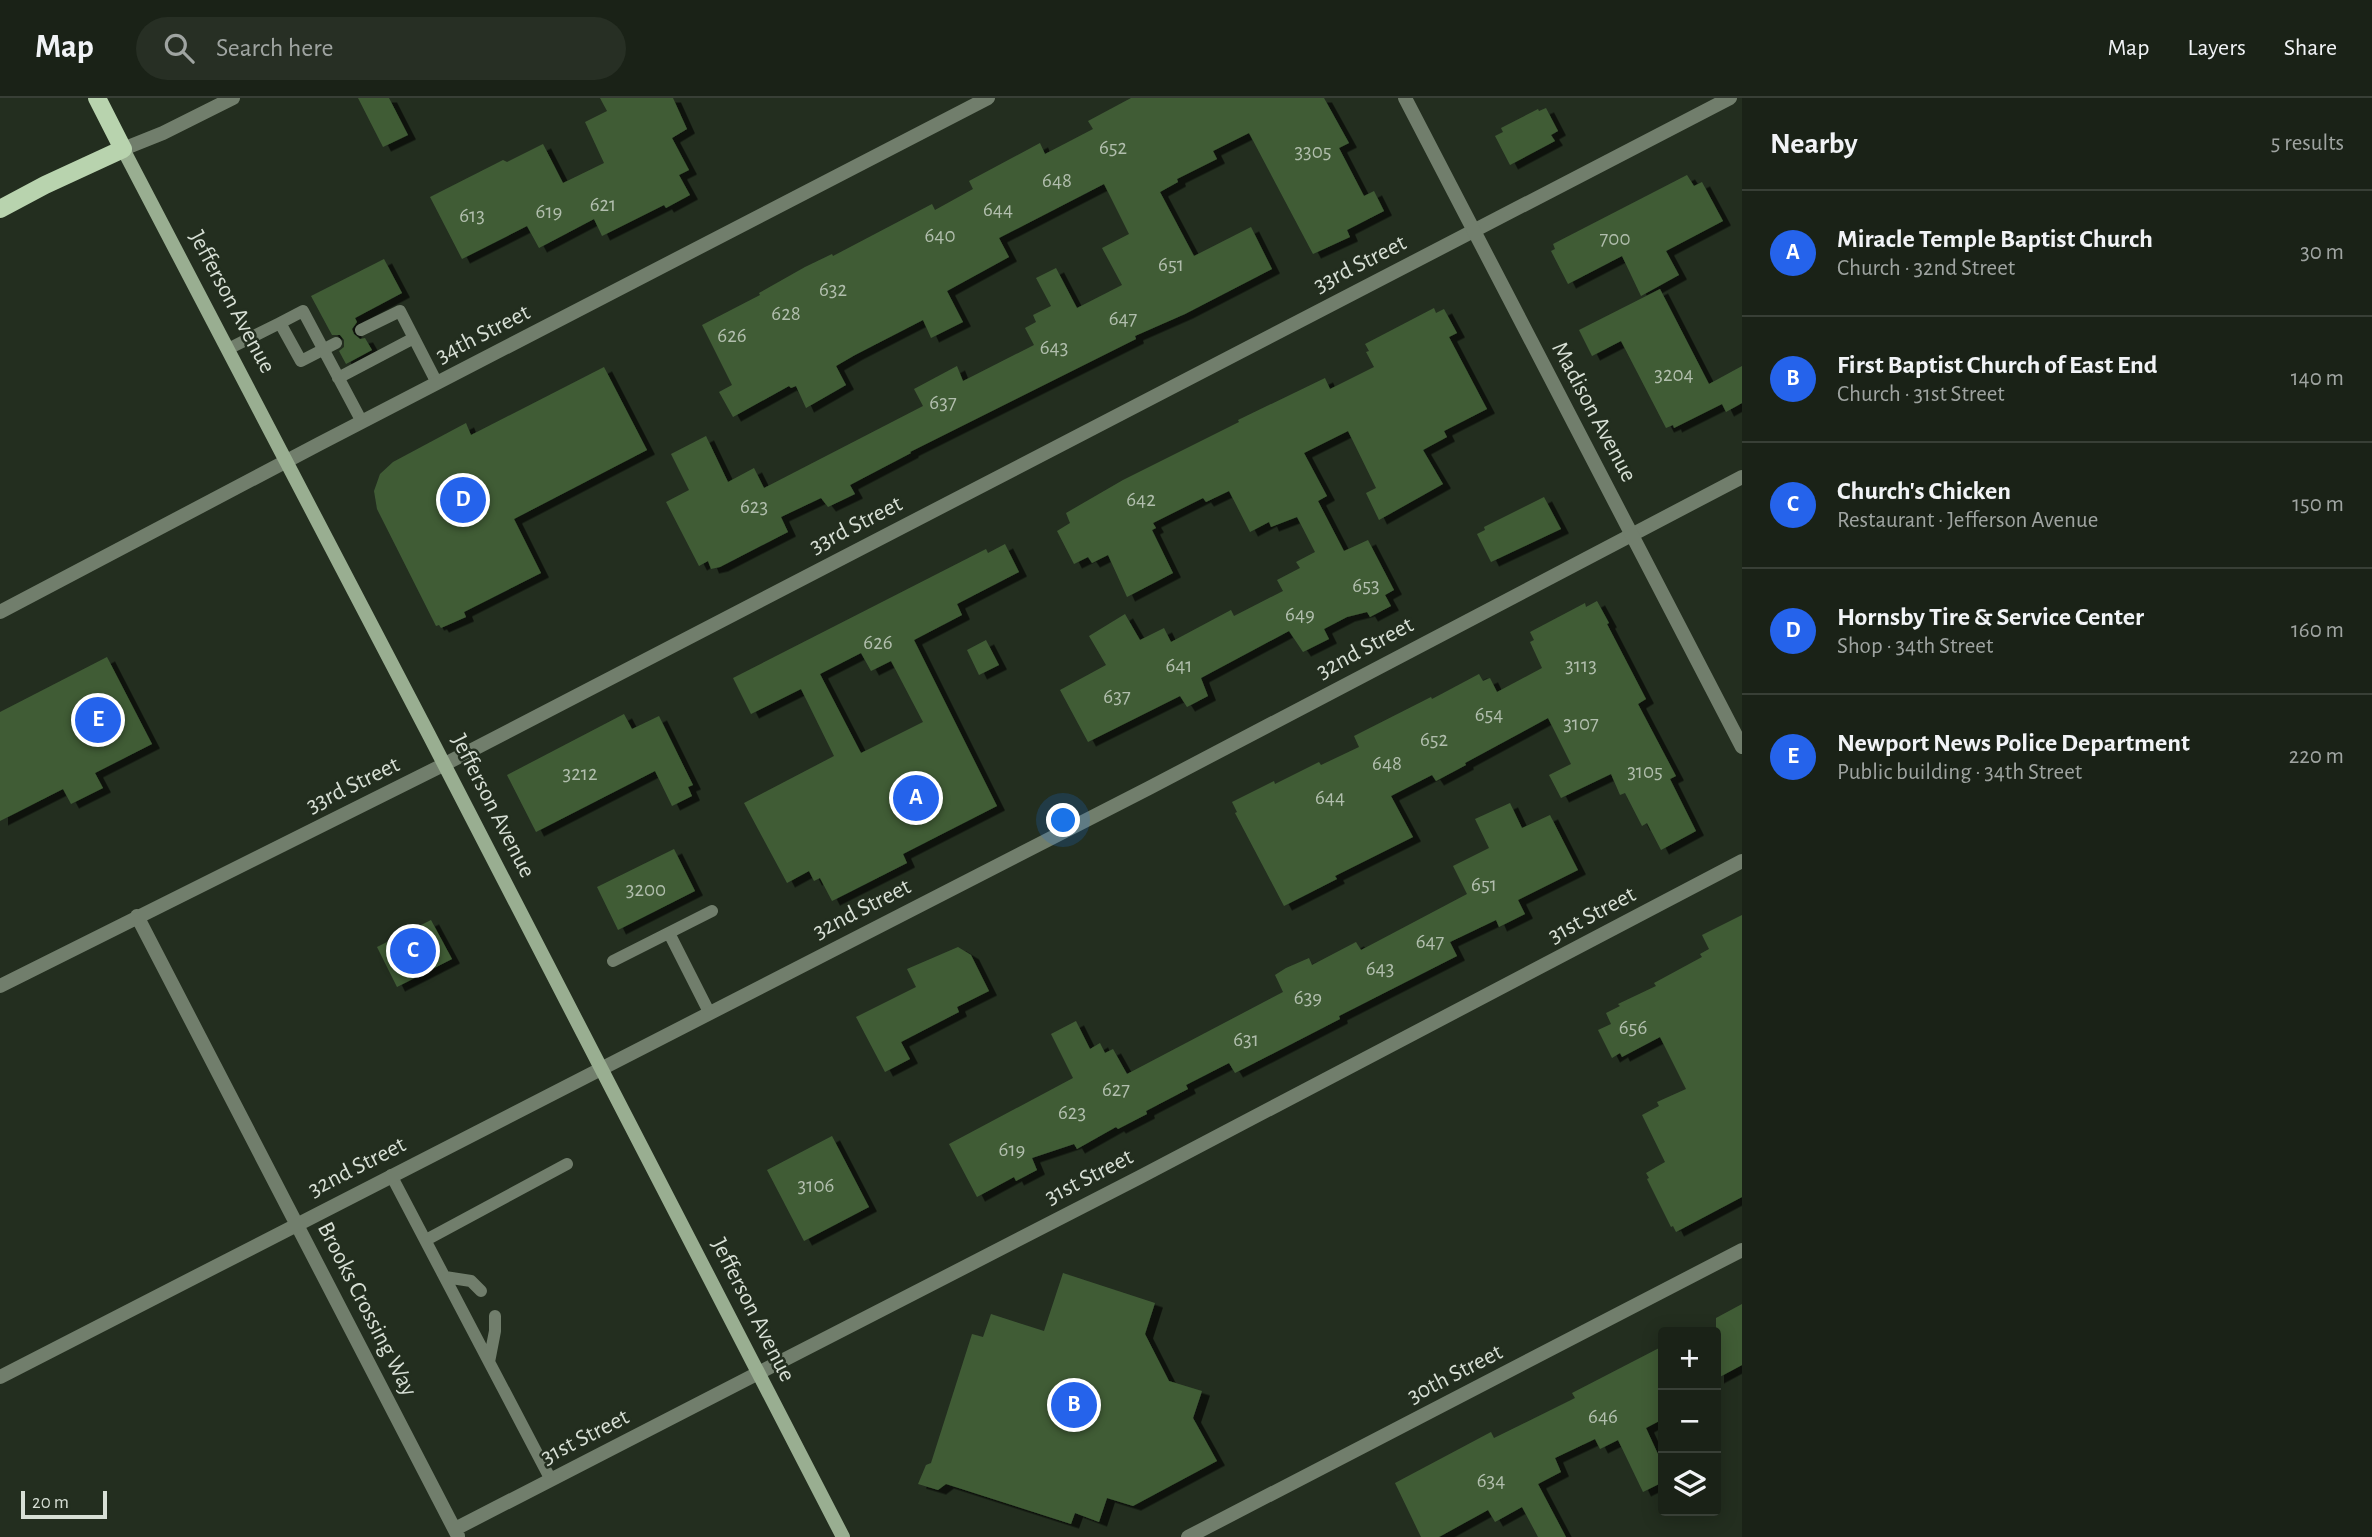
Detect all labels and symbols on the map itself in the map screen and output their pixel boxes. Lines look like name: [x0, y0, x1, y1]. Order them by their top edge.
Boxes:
house number: 652: [1099, 137, 1127, 158]
house number: 3305: [1294, 141, 1332, 162]
house number: 648: [1042, 170, 1072, 191]
house number: 621: [590, 194, 616, 215]
house number: 644: [983, 199, 1013, 220]
house number: 619: [536, 201, 562, 222]
house number: 613: [459, 205, 485, 226]
house number: 640: [924, 225, 956, 246]
street label: Jefferson Avenue: [184, 227, 280, 377]
house number: 700: [1600, 228, 1630, 249]
street label: 33rd Street: [1310, 230, 1410, 297]
house number: 651: [1158, 254, 1184, 275]
house number: 632: [819, 279, 847, 300]
street label: 34th Street: [432, 300, 534, 368]
house number: 628: [771, 303, 801, 324]
house number: 647: [1109, 308, 1138, 329]
house number: 626: [717, 325, 747, 346]
house number: 643: [1040, 337, 1068, 358]
street label: Madison Avenue: [1547, 338, 1641, 486]
house number: 3204: [1654, 364, 1694, 385]
house number: 637: [929, 392, 957, 413]
pin: D: [440, 474, 486, 526]
house number: 642: [1126, 489, 1156, 510]
street label: 33rd Street: [806, 491, 906, 558]
house number: 623: [740, 496, 768, 517]
house number: 653: [1352, 575, 1380, 596]
house number: 649: [1285, 604, 1315, 625]
street label: 32nd Street: [1313, 612, 1418, 683]
house number: 626: [863, 632, 893, 653]
house number: 641: [1165, 655, 1193, 676]
house number: 3113: [1565, 655, 1597, 676]
house number: 637: [1103, 686, 1131, 707]
pin: E: [75, 694, 121, 746]
house number: 654: [1475, 704, 1503, 725]
house number: 3107: [1563, 713, 1599, 734]
house number: 652: [1420, 729, 1448, 750]
street label: Jefferson Avenue: [447, 730, 539, 882]
street label: 33rd Street: [303, 752, 404, 818]
house number: 648: [1372, 753, 1402, 774]
house number: 3105: [1627, 761, 1663, 782]
house number: 3212: [563, 763, 598, 784]
pin: A: [893, 772, 939, 824]
house number: 644: [1315, 787, 1345, 808]
your location: [1046, 803, 1080, 837]
street label: 32nd Street: [809, 874, 915, 944]
house number: 651: [1471, 874, 1497, 895]
house number: 3200: [626, 879, 666, 900]
street label: 31st Street: [1544, 882, 1640, 948]
pin: C: [390, 925, 436, 977]
house number: 647: [1416, 931, 1445, 952]
house number: 643: [1366, 958, 1394, 979]
house number: 639: [1294, 987, 1322, 1008]
house number: 656: [1619, 1017, 1647, 1038]
house number: 631: [1233, 1029, 1259, 1050]
house number: 627: [1102, 1079, 1130, 1100]
house number: 623: [1058, 1102, 1086, 1123]
street label: 32nd Street: [304, 1132, 410, 1202]
house number: 619: [999, 1139, 1025, 1160]
street label: 31st Street: [1041, 1145, 1137, 1209]
house number: 3106: [798, 1175, 834, 1196]
street label: Brooks Crossing Way: [313, 1218, 421, 1400]
street label: Jefferson Avenue: [707, 1234, 799, 1386]
street label: 30th Street: [1404, 1340, 1507, 1408]
pin: B: [1051, 1379, 1097, 1431]
street label: 31st Street: [537, 1405, 633, 1469]
house number: 646: [1588, 1406, 1618, 1427]
house number: 634: [1477, 1470, 1505, 1491]
scale bar: [21, 1488, 107, 1520]

